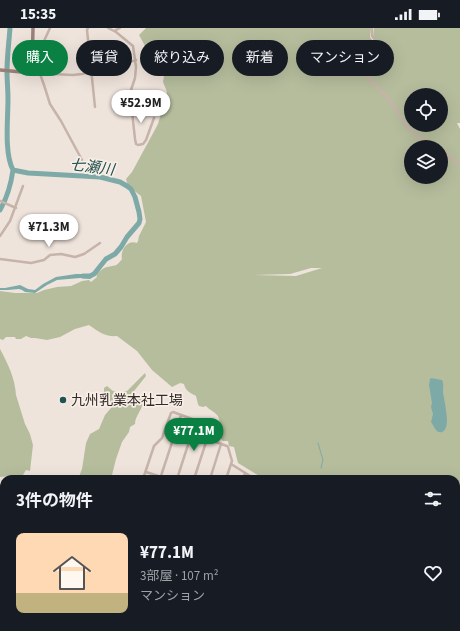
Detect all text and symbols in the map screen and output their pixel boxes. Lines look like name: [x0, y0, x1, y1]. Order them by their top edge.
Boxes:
text: 15:35: [20, 4, 56, 25]
chip: 購入: [12, 40, 68, 76]
chip: 賃貸: [76, 40, 132, 76]
chip: 絞り込み: [140, 40, 224, 76]
chip: 新着: [232, 40, 288, 76]
chip: マンション: [296, 40, 394, 76]
map controls: [404, 88, 448, 184]
button: locate: [404, 88, 448, 132]
pin: ¥52.9M: [108, 90, 174, 124]
text: ¥52.9M: [120, 94, 162, 112]
button: layers: [404, 140, 448, 184]
water label: 七瀬川: [68, 154, 118, 181]
pin: ¥71.3M: [16, 214, 82, 248]
text: ¥71.3M: [28, 218, 70, 236]
place label: 九州乳業本社工場: [71, 391, 183, 411]
marker: 九州乳業本社工場: [58, 395, 68, 405]
pin: ¥77.1M: [161, 418, 227, 452]
text: ¥77.1M: [173, 422, 215, 440]
icon: filters: [422, 488, 444, 510]
text: 3件の物件: [16, 489, 93, 513]
text: ¥77.1M: [140, 541, 194, 565]
icon: home: [48, 549, 96, 597]
icon: heart: [422, 562, 444, 584]
text: 3部屋 · 107 m²: [140, 567, 218, 585]
text: マンション: [140, 587, 205, 605]

